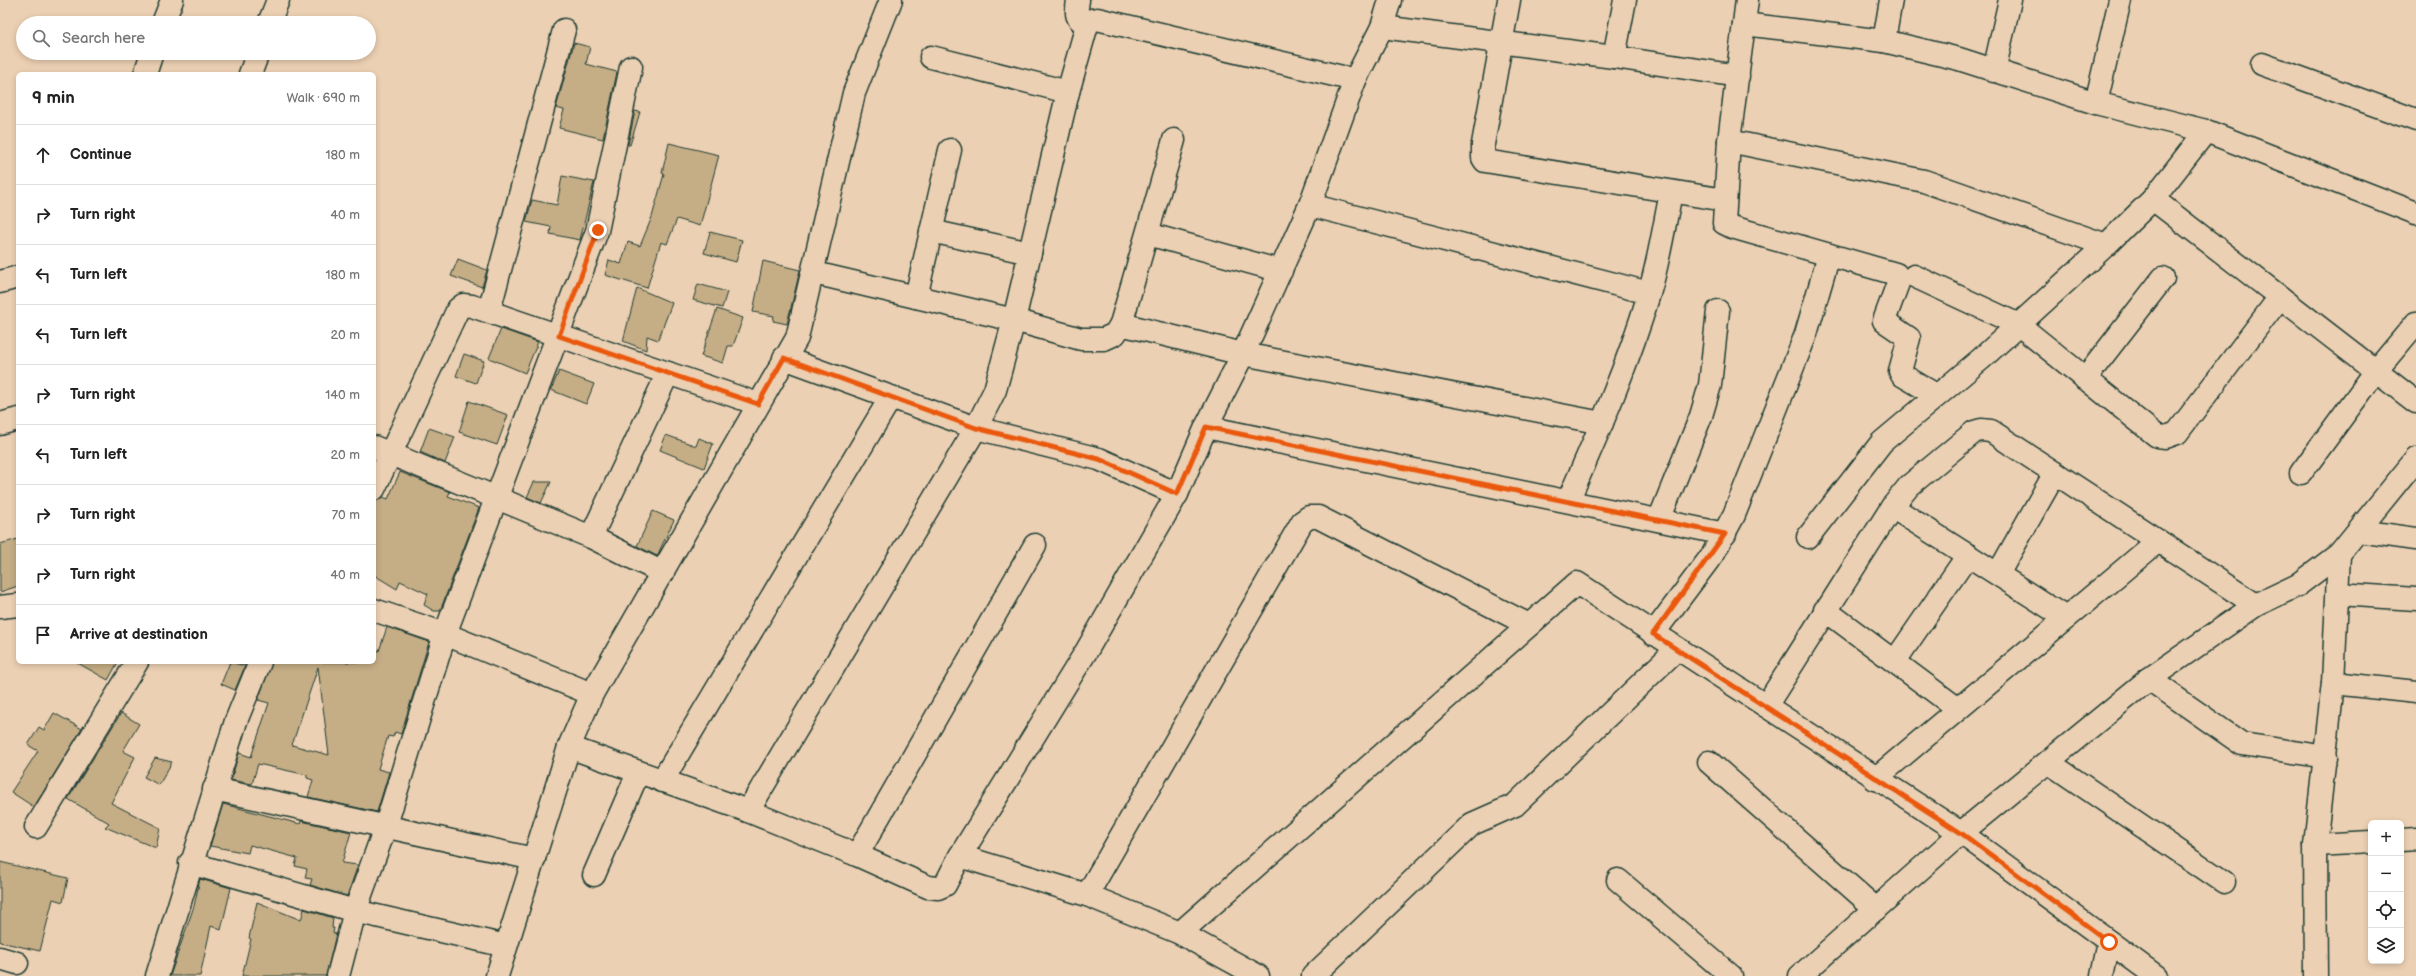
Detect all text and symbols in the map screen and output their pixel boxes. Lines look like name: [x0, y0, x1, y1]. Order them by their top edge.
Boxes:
search box: [16, 16, 376, 60]
icon: search: [30, 27, 52, 49]
text: Search here: [62, 29, 145, 48]
text: 9 min: [32, 88, 75, 108]
text: Walk · 690 m: [286, 90, 360, 106]
icon: ahead: [32, 144, 54, 166]
text: Continue: [70, 145, 132, 164]
text: 180 m: [325, 147, 360, 163]
icon: right: [32, 204, 54, 226]
text: Turn right: [70, 205, 135, 224]
text: 40 m: [330, 207, 360, 223]
route end: [589, 221, 607, 239]
icon: left: [32, 264, 54, 286]
text: Turn left: [70, 265, 127, 284]
text: 180 m: [325, 267, 360, 283]
icon: left: [32, 324, 54, 346]
text: Turn left: [70, 325, 127, 344]
text: 20 m: [330, 327, 360, 343]
icon: right: [32, 384, 54, 406]
text: Turn right: [70, 385, 135, 404]
text: 140 m: [325, 387, 360, 403]
icon: left: [32, 444, 54, 466]
text: Turn left: [70, 445, 127, 464]
text: 20 m: [330, 447, 360, 463]
icon: right: [32, 504, 54, 526]
text: Turn right: [70, 505, 135, 524]
text: 70 m: [332, 507, 360, 523]
icon: right: [32, 564, 54, 586]
text: Turn right: [70, 565, 135, 584]
text: 40 m: [330, 567, 360, 583]
icon: arrive: [32, 624, 54, 646]
text: Arrive at destination: [70, 625, 208, 644]
map controls: [2368, 820, 2404, 964]
button: +: [2368, 820, 2404, 856]
button: −: [2368, 856, 2404, 892]
button: locate: [2368, 892, 2404, 928]
button: layers: [2368, 928, 2404, 964]
route start: [2100, 933, 2118, 951]

